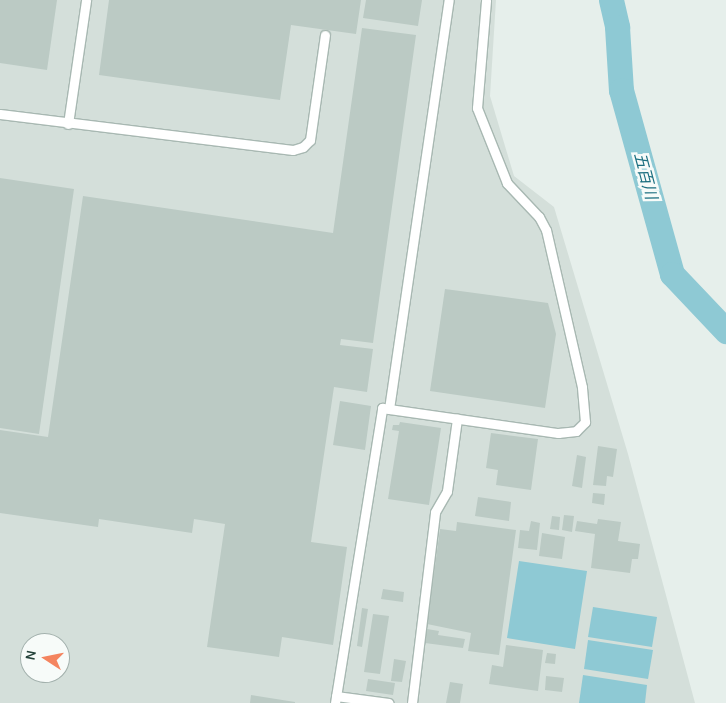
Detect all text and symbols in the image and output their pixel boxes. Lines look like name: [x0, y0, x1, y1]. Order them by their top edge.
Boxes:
water label: 五百川: [630, 150, 660, 202]
north arrow: [20, 633, 70, 683]
text: N: [21, 649, 40, 662]

